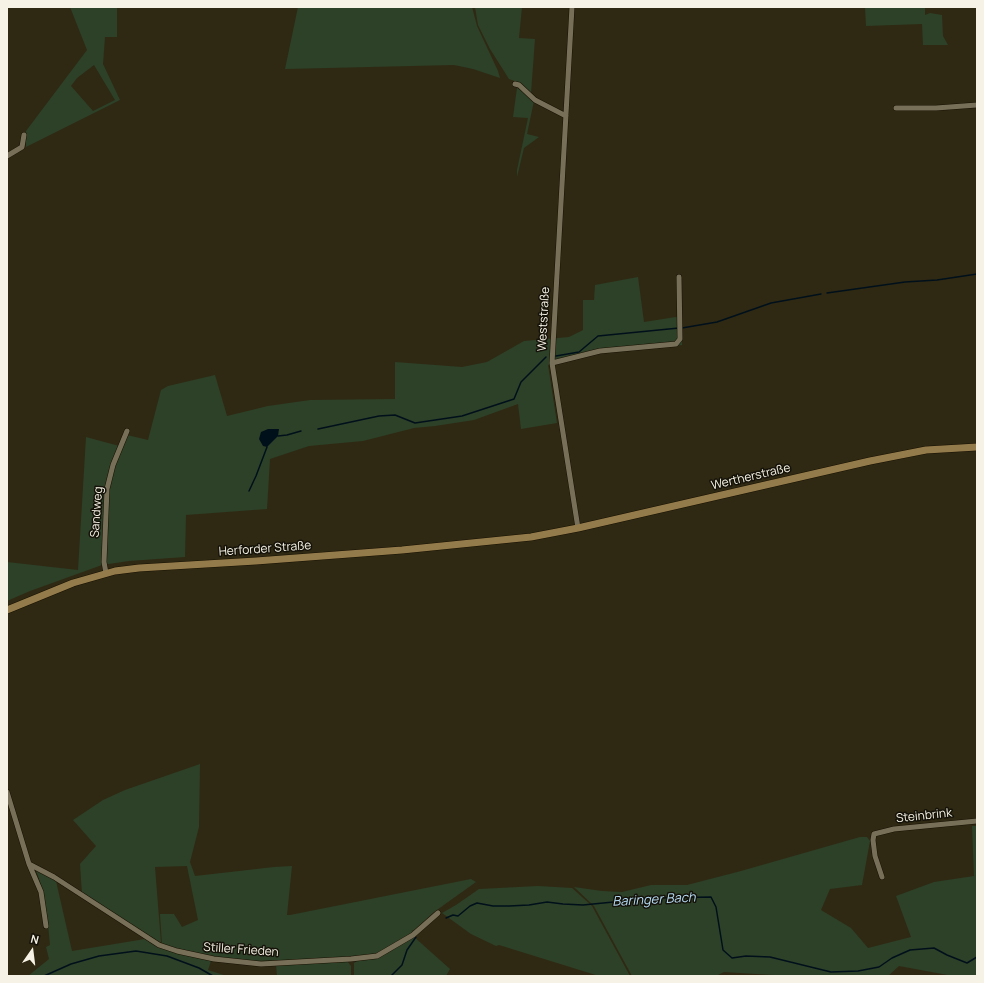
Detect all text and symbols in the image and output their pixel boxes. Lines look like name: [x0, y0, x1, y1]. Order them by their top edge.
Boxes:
street label: Weststraße: [535, 286, 553, 352]
street label: Wertherstraße: [710, 461, 792, 493]
street label: Sandweg: [88, 486, 106, 538]
street label: Herforder Straße: [218, 539, 312, 559]
street label: Steinbrink: [895, 806, 953, 826]
water label: Baringer Bach: [612, 890, 696, 910]
north arrow: [12, 931, 52, 971]
text: N: [29, 931, 41, 947]
street label: Stiller Frieden: [203, 940, 279, 960]

